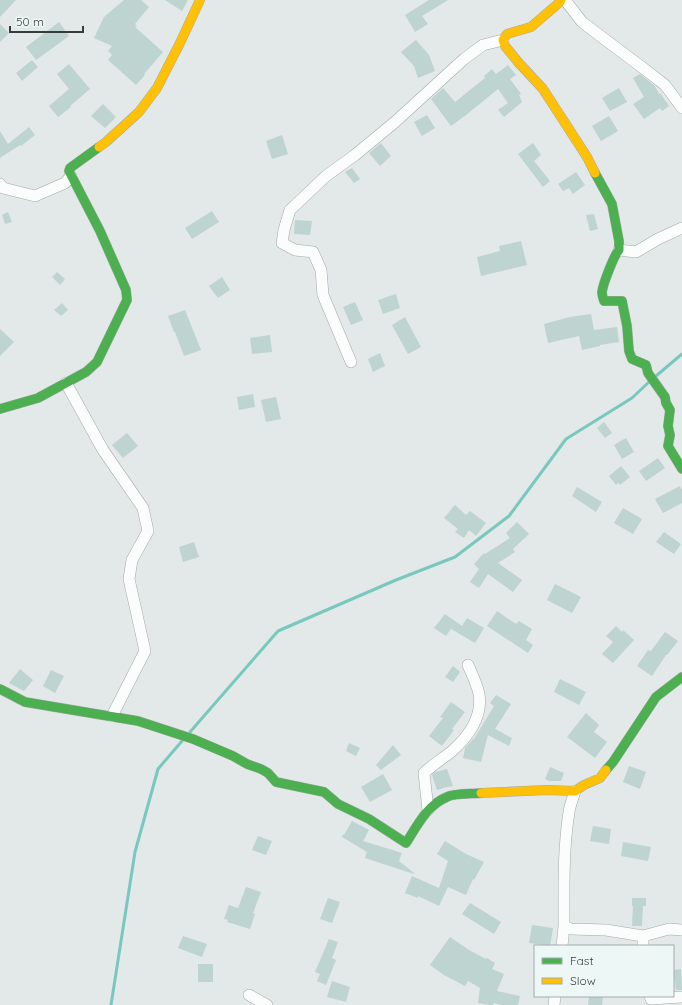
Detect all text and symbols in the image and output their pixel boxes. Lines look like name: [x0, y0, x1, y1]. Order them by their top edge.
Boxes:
scale bar: [10, 8, 83, 34]
text: 50 m: [16, 14, 44, 29]
legend: [534, 945, 674, 997]
text: Fast: [570, 953, 594, 968]
text: Slow: [570, 973, 596, 988]

